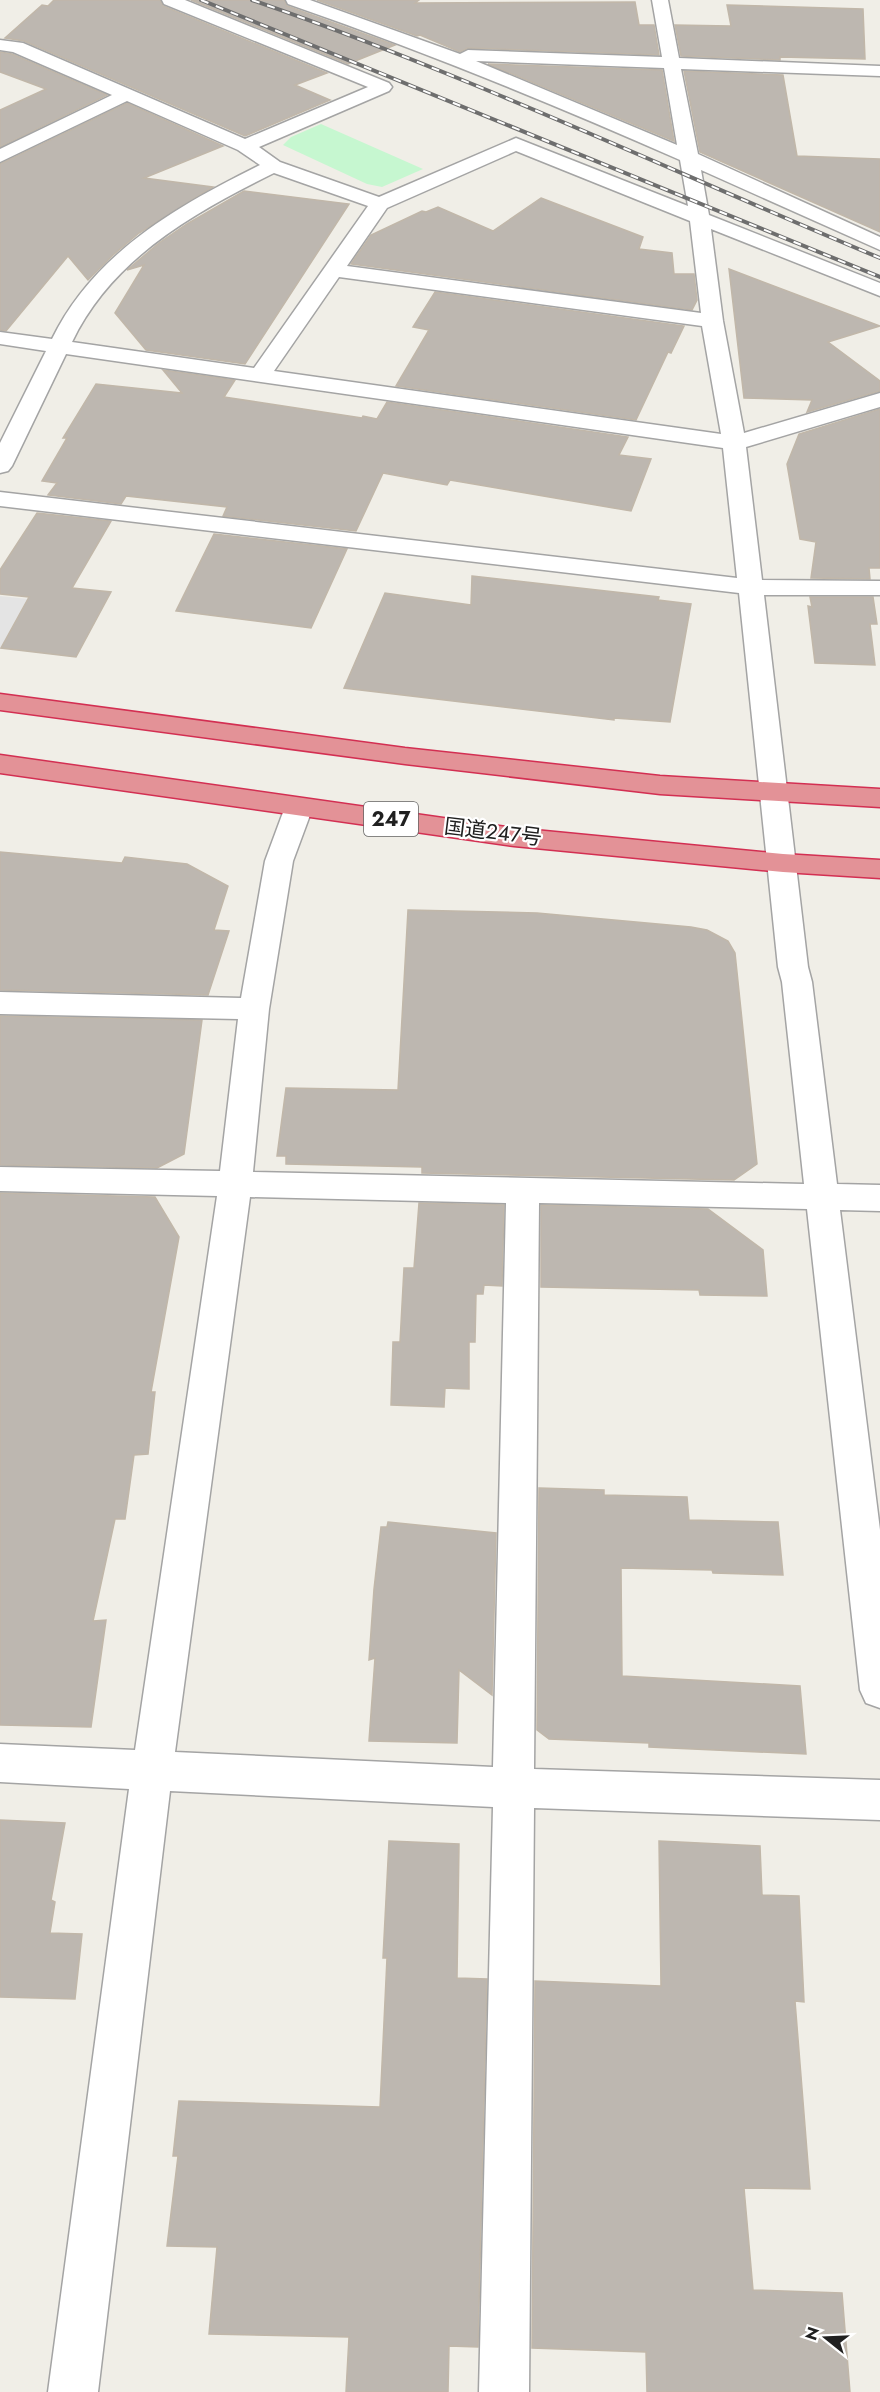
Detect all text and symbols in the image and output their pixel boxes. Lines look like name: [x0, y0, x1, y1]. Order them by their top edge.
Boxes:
road number: 247: [364, 802, 418, 836]
street label: 国道247号: [442, 811, 544, 853]
north arrow: [796, 2308, 856, 2368]
text: N: [799, 2324, 825, 2343]

